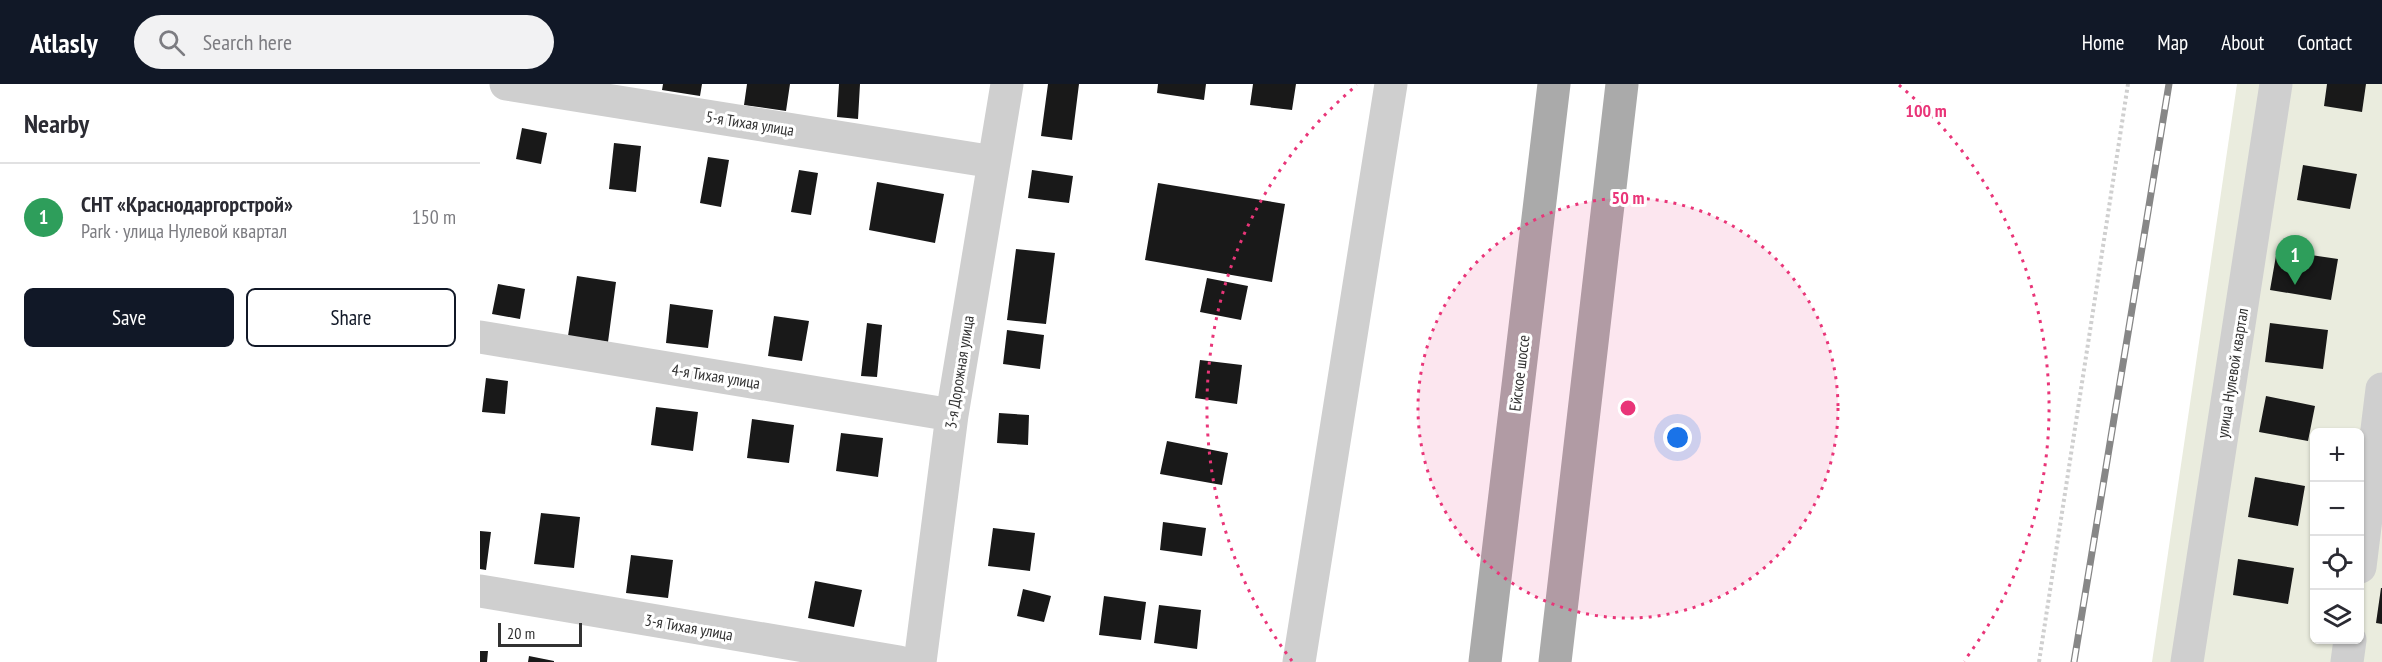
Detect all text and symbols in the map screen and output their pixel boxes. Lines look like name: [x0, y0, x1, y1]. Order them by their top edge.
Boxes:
search box: [134, 15, 554, 69]
text: Atlasly: [30, 24, 98, 61]
icon: search: [155, 26, 188, 59]
text: Search here: [203, 28, 292, 56]
text: Home: [2082, 29, 2124, 56]
text: Map: [2157, 29, 2188, 56]
text: About: [2221, 29, 2264, 56]
text: Contact: [2297, 29, 2352, 56]
text: 100 m: [1905, 99, 1947, 122]
street label: 5-я Тихая улица: [704, 106, 796, 140]
text: Nearby: [24, 107, 89, 140]
text: 50 m: [1612, 186, 1644, 209]
text: СНТ «Краснодаргорстрой»: [81, 190, 293, 218]
text: 1: [39, 204, 48, 230]
text: 150 m: [412, 204, 456, 230]
text: Park · улица Нулевой квартал: [81, 218, 287, 244]
pin: 1: [2276, 236, 2314, 285]
button: Save: [24, 288, 234, 347]
button: Share: [246, 288, 456, 347]
street label: улица Нулевой квартал: [2212, 307, 2252, 439]
street label: 3-я Дорожная улица: [940, 314, 978, 430]
street label: Ейское шоссе: [1504, 334, 1534, 412]
street label: 4-я Тихая улица: [670, 359, 762, 393]
centre of rings: [1618, 398, 1638, 418]
your location: [1663, 423, 1692, 452]
map controls: [2310, 428, 2364, 644]
button: +: [2310, 428, 2364, 482]
button: −: [2310, 482, 2364, 536]
button: locate: [2310, 536, 2364, 590]
button: layers: [2310, 590, 2364, 644]
street label: 3-я Тихая улица: [643, 609, 735, 645]
scale bar: [498, 620, 582, 648]
text: 20 m: [507, 623, 535, 643]

